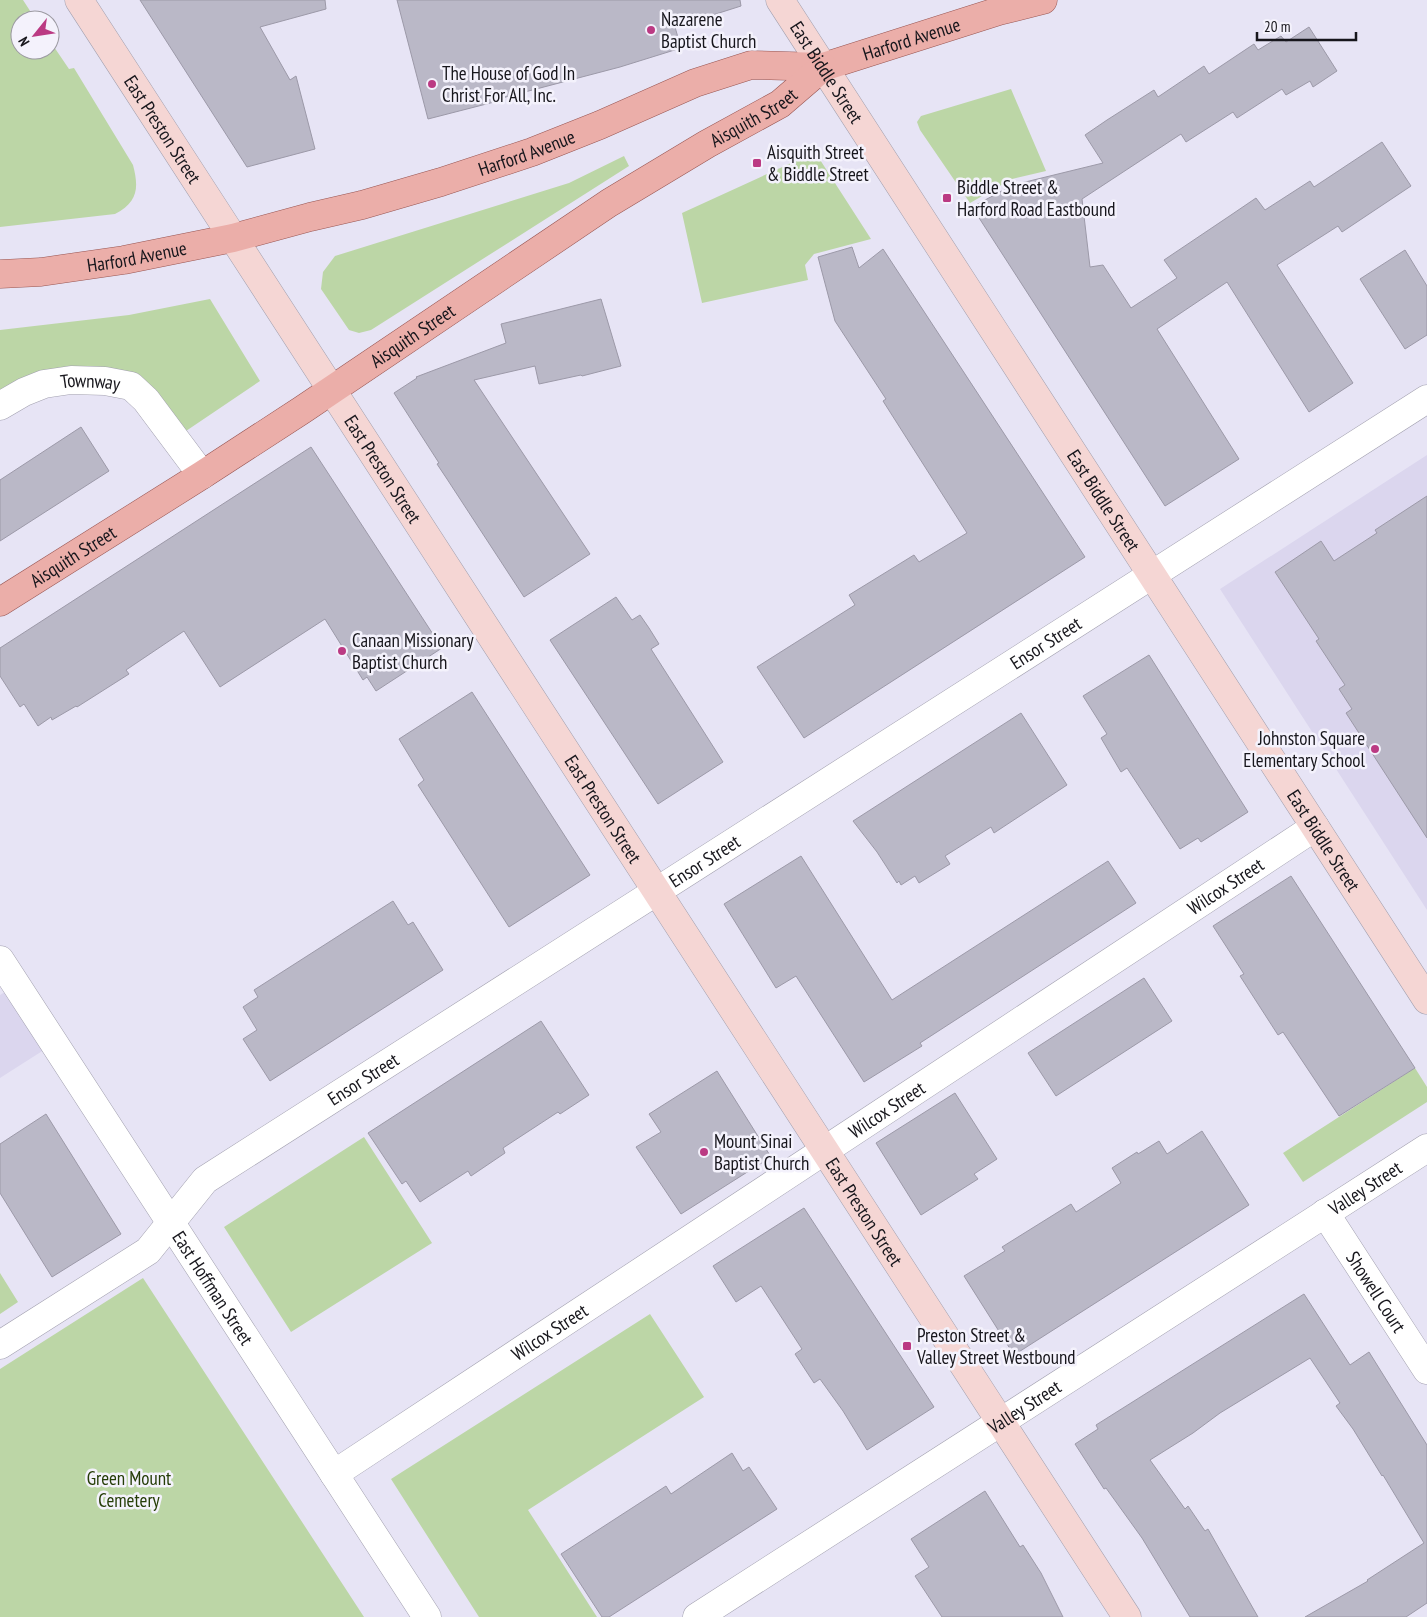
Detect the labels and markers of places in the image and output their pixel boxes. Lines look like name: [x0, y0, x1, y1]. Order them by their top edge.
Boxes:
place label: Nazarene Baptist Church: [661, 7, 756, 53]
marker: Nazarene Baptist Church: [645, 24, 657, 36]
place label: The House of God In Christ For All, Inc.: [442, 61, 575, 107]
marker: The House of God In Christ For All, Inc.: [426, 78, 438, 90]
place label: Aisquith Street & Biddle Street: [767, 140, 869, 186]
marker: Aisquith Street & Biddle Street: [751, 157, 763, 169]
place label: Biddle Street & Harford Road Eastbound: [957, 175, 1116, 221]
marker: Biddle Street & Harford Road Eastbound: [941, 192, 953, 204]
place label: Canaan Missionary Baptist Church: [352, 628, 475, 674]
marker: Canaan Missionary Baptist Church: [336, 645, 348, 657]
place label: Johnston Square Elementary School: [1243, 726, 1366, 772]
marker: Johnston Square Elementary School: [1369, 743, 1381, 755]
place label: Mount Sinai Baptist Church: [714, 1129, 809, 1175]
marker: Mount Sinai Baptist Church: [698, 1146, 710, 1158]
place label: Preston Street & Valley Street Westbound: [916, 1323, 1076, 1369]
marker: Preston Street & Valley Street Westbound: [901, 1340, 913, 1352]

